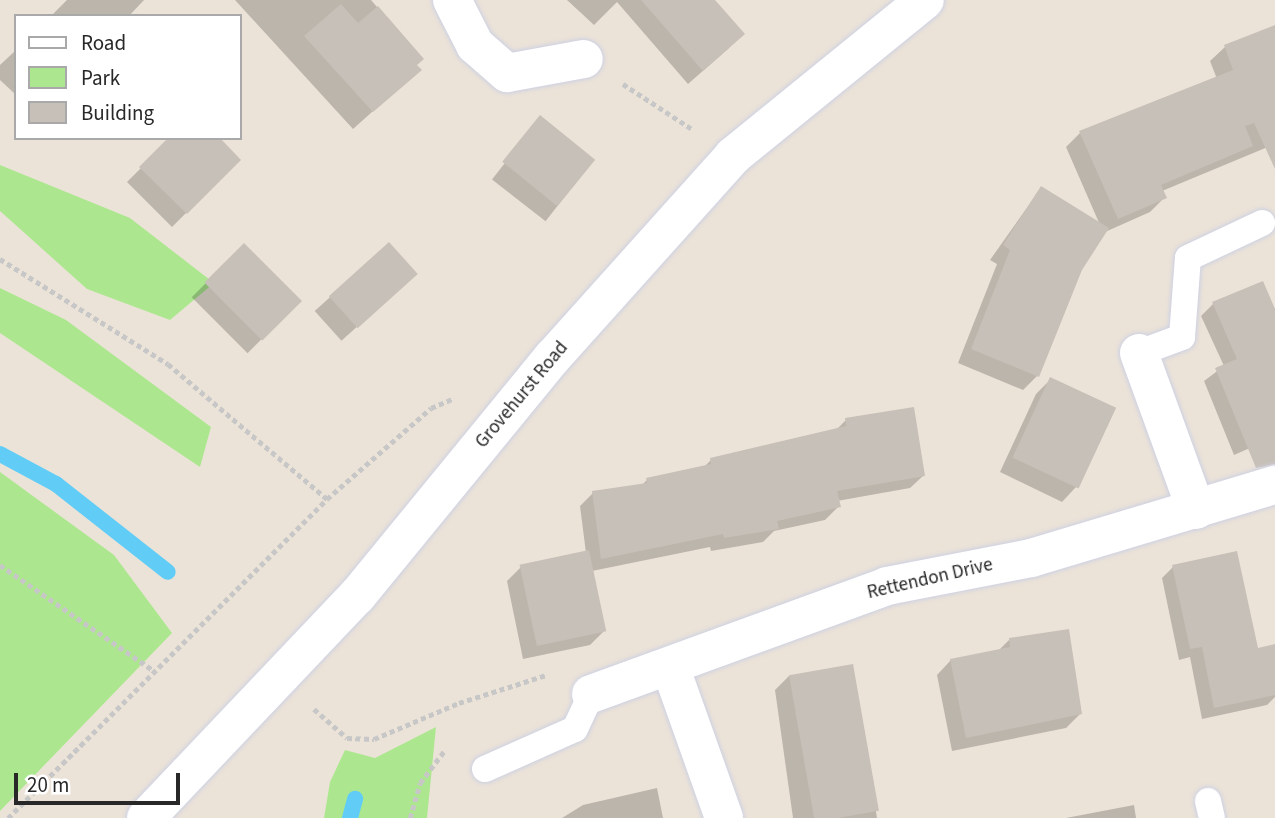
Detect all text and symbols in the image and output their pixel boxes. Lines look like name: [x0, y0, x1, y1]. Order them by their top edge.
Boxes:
legend: [14, 14, 242, 140]
text: Road: [81, 28, 126, 58]
text: Park: [81, 63, 120, 93]
text: Building: [81, 98, 154, 128]
street label: Grovehurst Road: [471, 337, 573, 453]
street label: Rettendon Drive: [865, 553, 995, 605]
scale bar: [18, 758, 184, 802]
text: 20 m: [27, 770, 69, 800]

